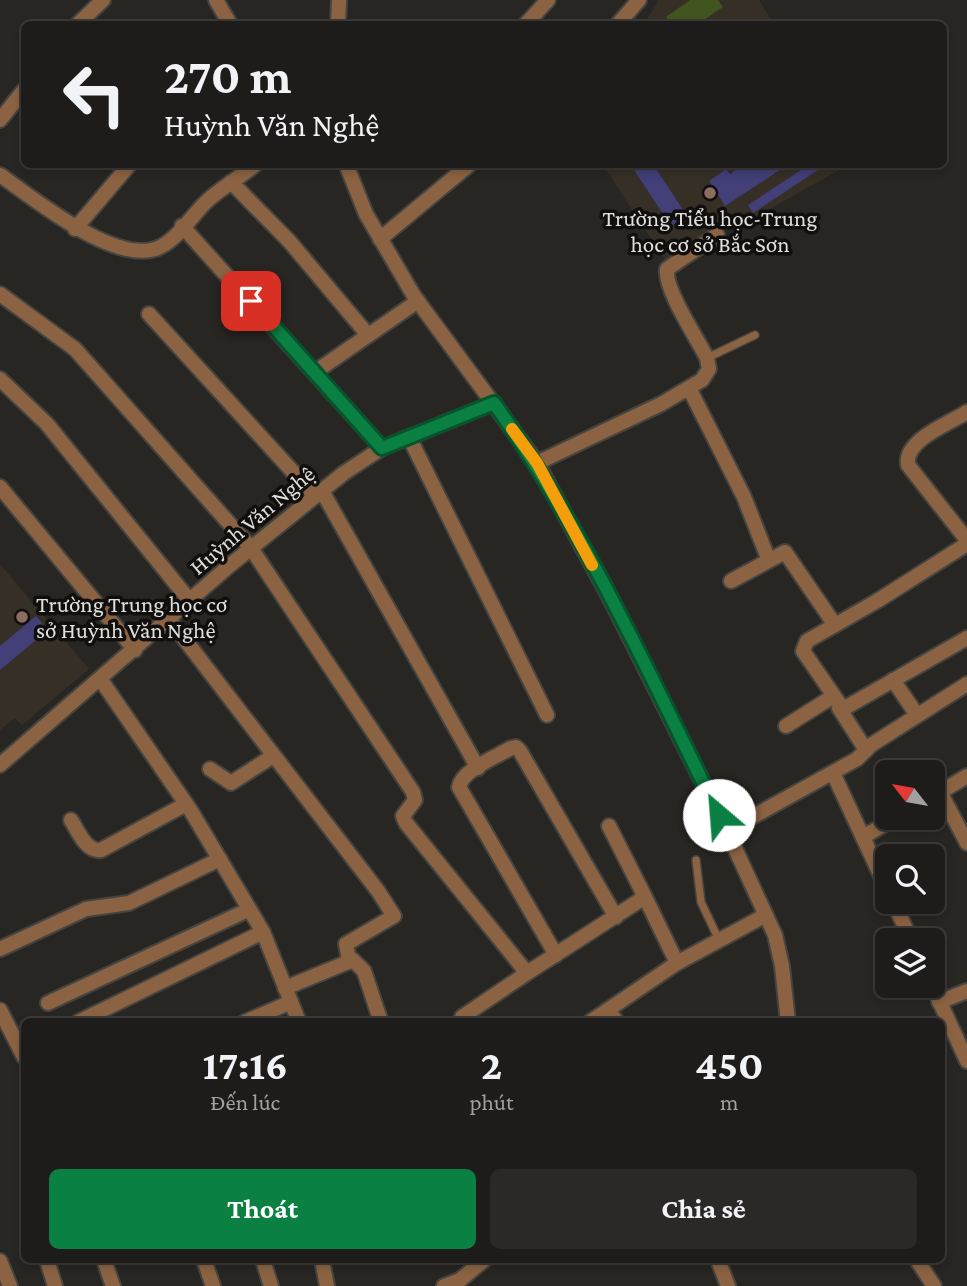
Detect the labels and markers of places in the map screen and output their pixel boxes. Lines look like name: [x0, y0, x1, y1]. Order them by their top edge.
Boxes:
marker: Trường Tiểu học-Trung học cơ sở Bắc Sơn: [702, 185, 718, 201]
place label: Trường Tiểu học-Trung học cơ sở Bắc Sơn: [603, 205, 817, 257]
pin: [221, 271, 281, 331]
place label: Trường Trung học cơ sở Huỳnh Văn Nghệ: [36, 591, 227, 643]
marker: Trường Trung học cơ sở Huỳnh Văn Nghệ: [14, 609, 30, 625]

